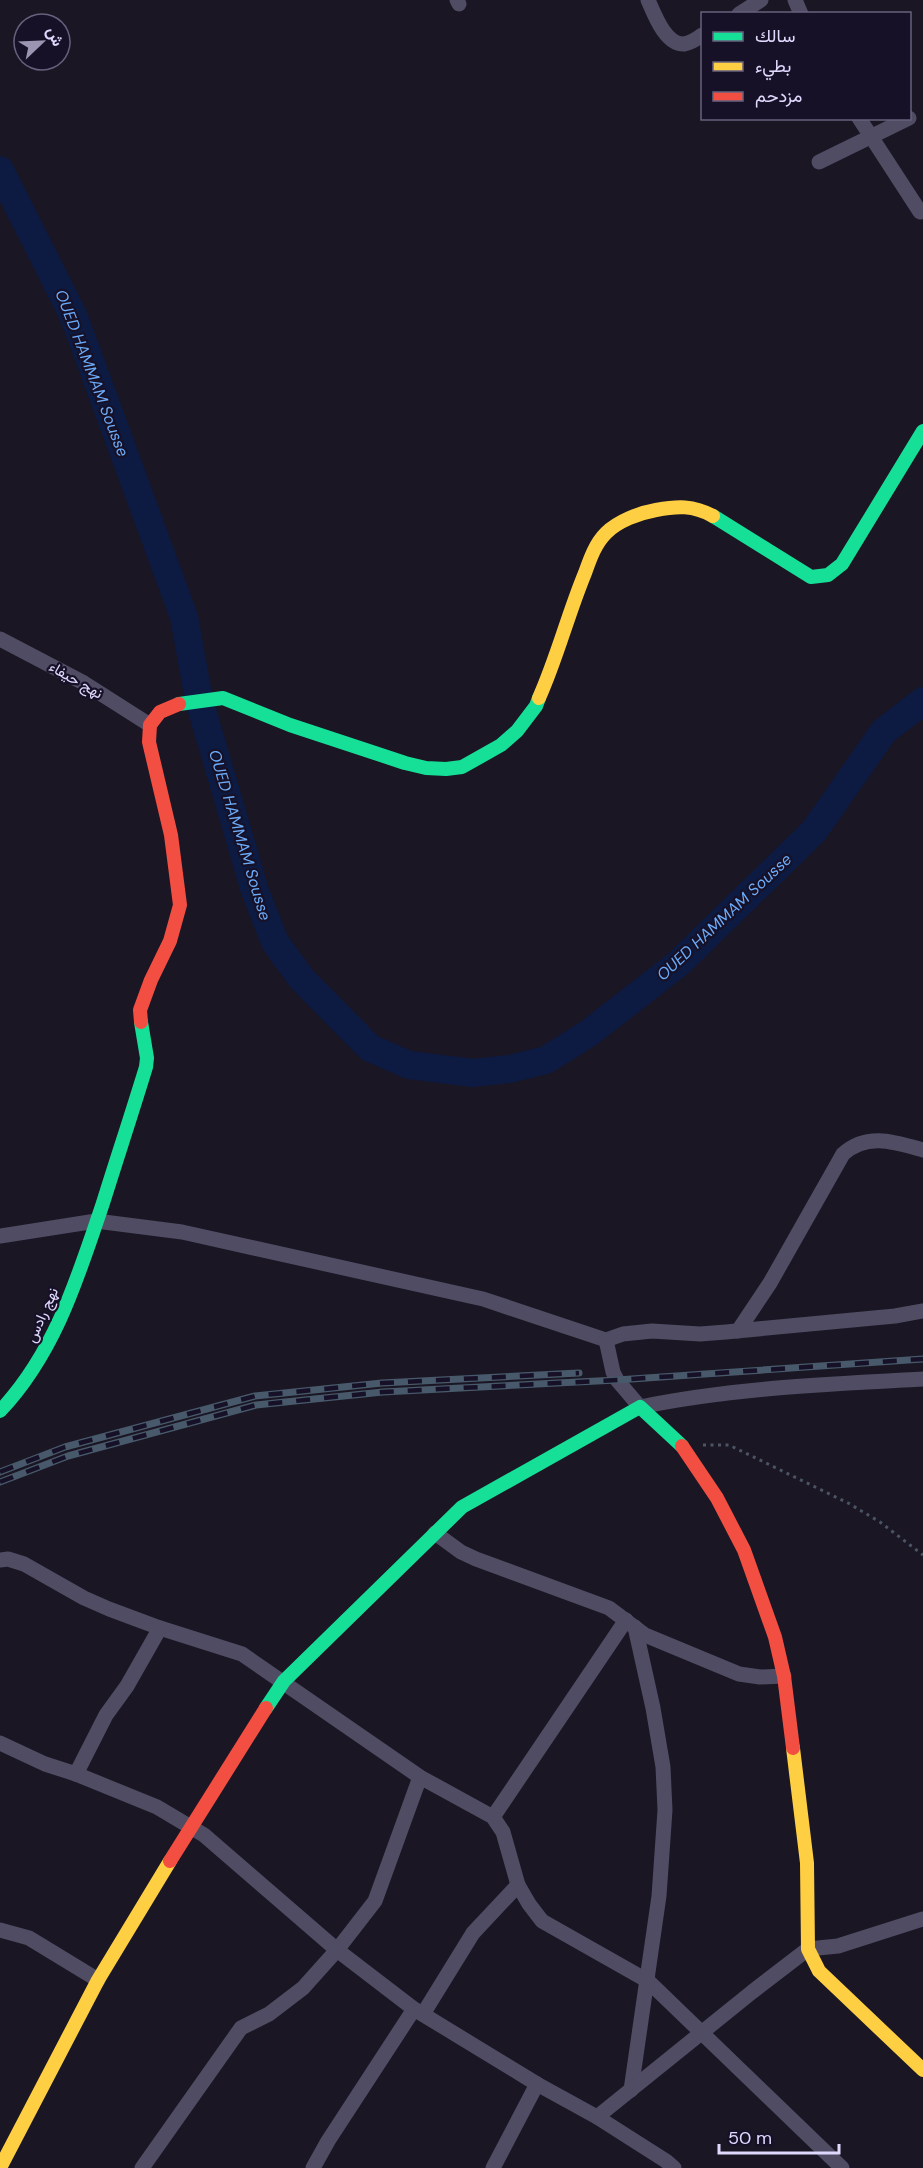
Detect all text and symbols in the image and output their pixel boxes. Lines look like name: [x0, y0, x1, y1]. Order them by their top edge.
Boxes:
north arrow: [12, 12, 72, 72]
legend: [701, 12, 911, 120]
text: ش: [42, 23, 69, 49]
text: سالك: [755, 24, 795, 48]
text: بطيء: [755, 54, 791, 81]
text: مزدحم: [755, 84, 802, 108]
water label: OUED HAMMAM Sousse: [50, 286, 134, 460]
street label: نهج حيفاء: [45, 657, 107, 704]
water label: OUED HAMMAM Sousse: [204, 747, 276, 923]
water label: OUED HAMMAM Sousse: [652, 849, 796, 985]
street label: نهج رادس: [21, 1284, 64, 1346]
scale bar: [719, 2117, 839, 2155]
text: 50 m: [728, 2126, 772, 2150]

